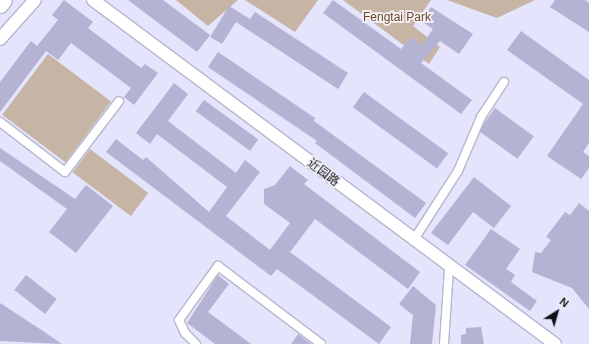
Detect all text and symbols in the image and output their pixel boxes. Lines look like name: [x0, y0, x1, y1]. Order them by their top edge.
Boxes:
park label: Fengtai Park: [363, 11, 431, 25]
street label: 近园路: [304, 156, 342, 190]
north arrow: [537, 292, 577, 332]
text: N: [557, 295, 571, 310]

